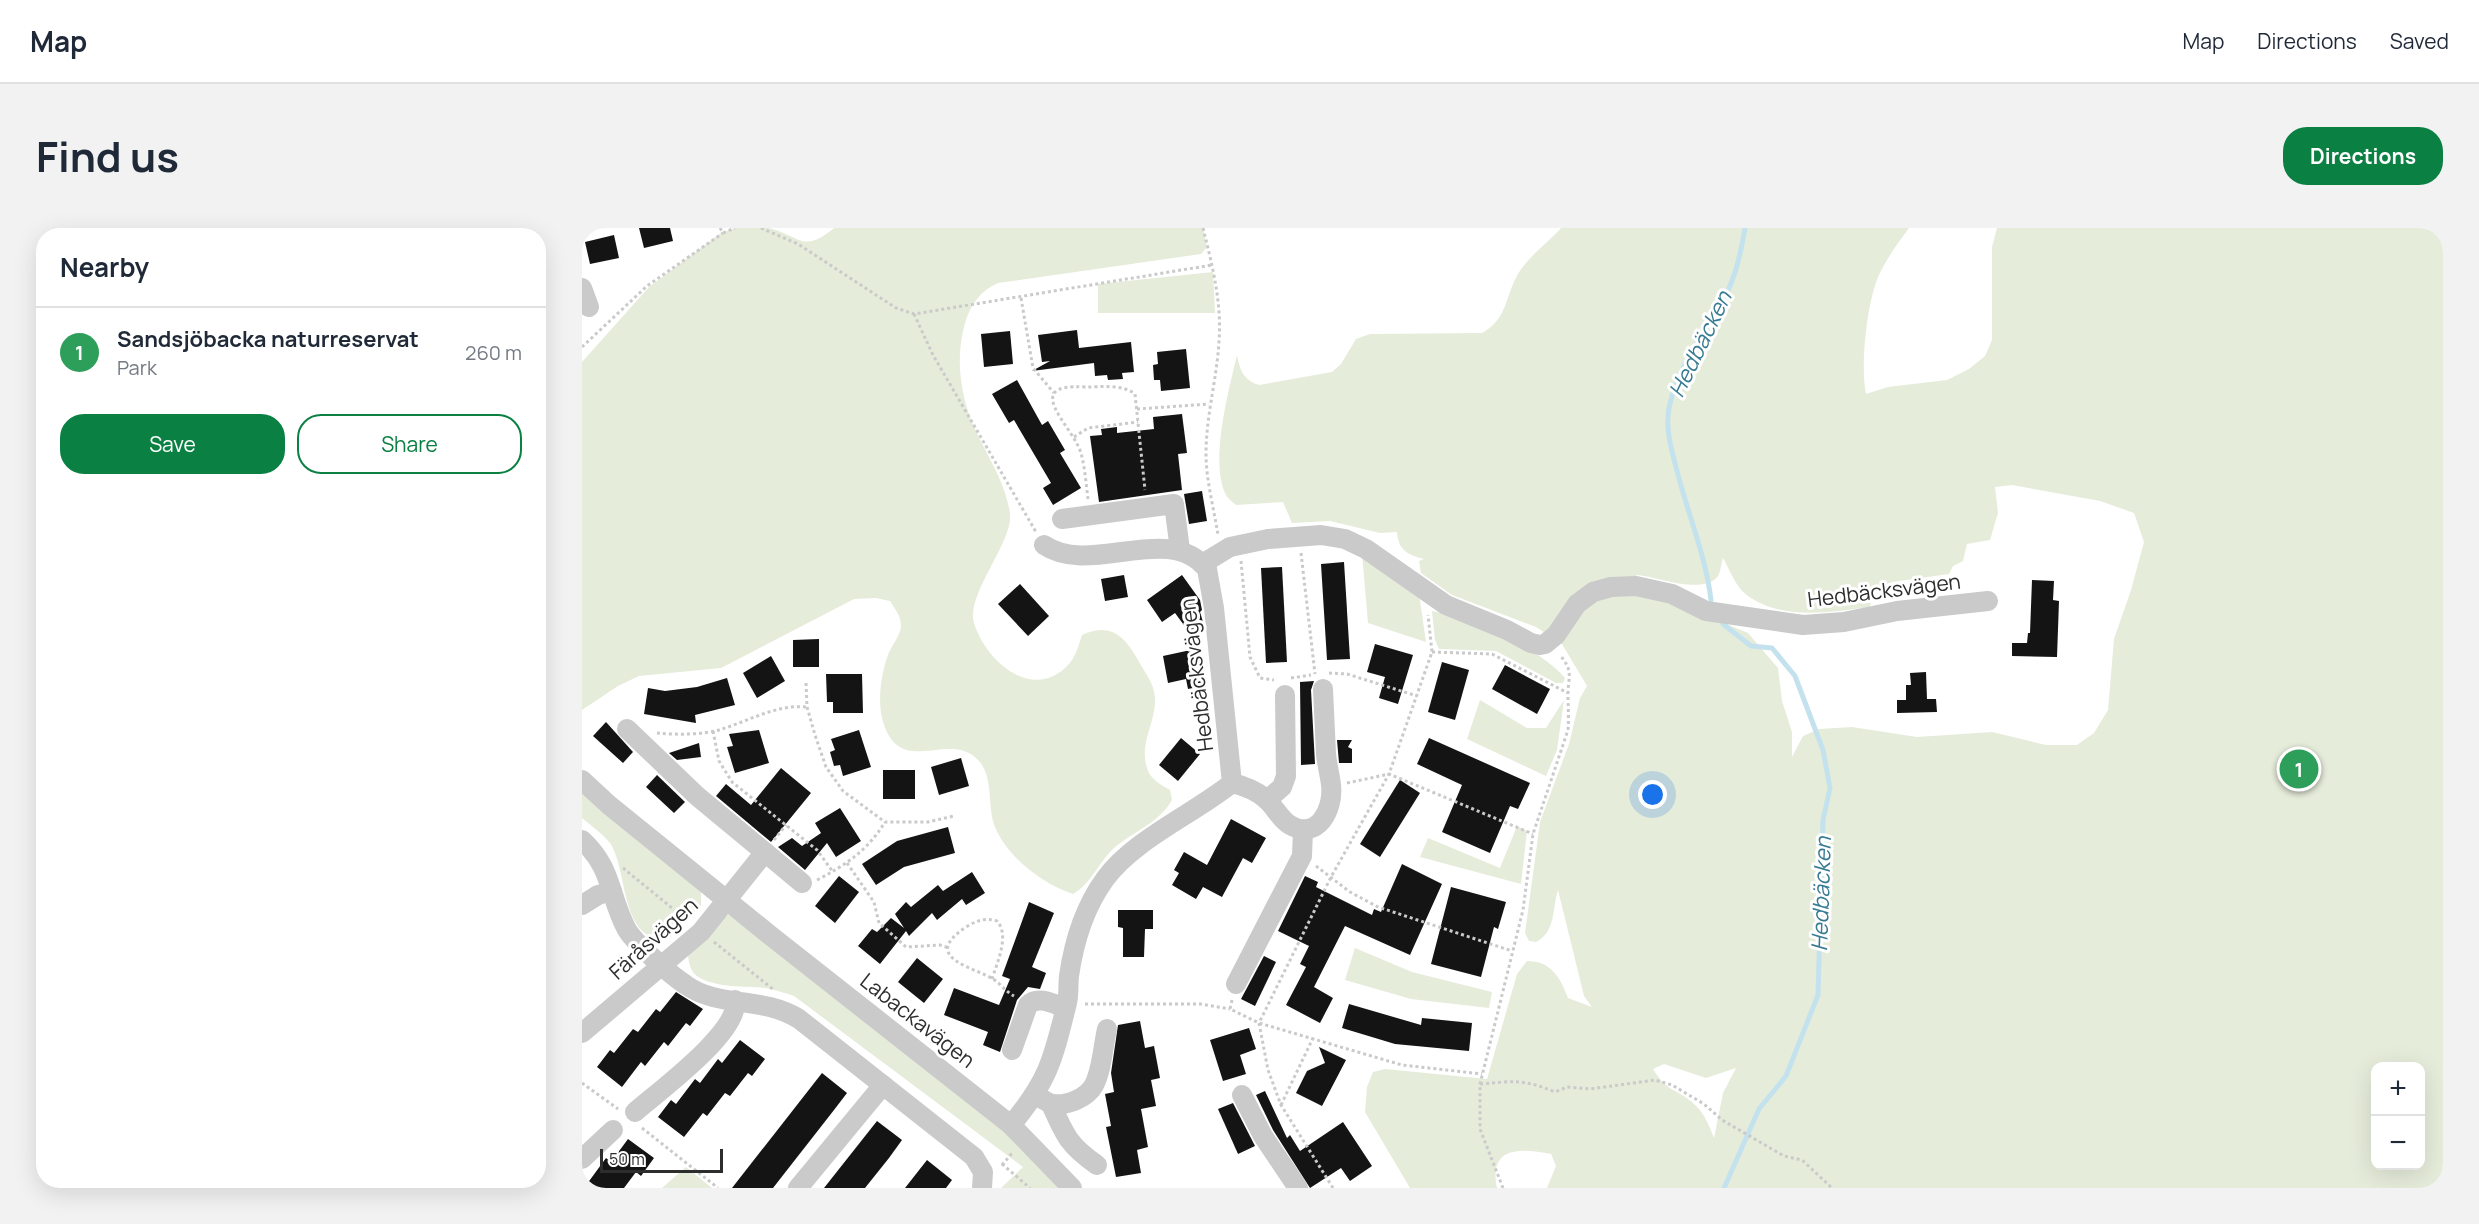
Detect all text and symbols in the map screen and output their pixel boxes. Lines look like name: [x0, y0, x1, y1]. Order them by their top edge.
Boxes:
text: Map: [30, 22, 87, 60]
text: Map: [2183, 27, 2224, 55]
text: Directions: [2257, 27, 2357, 55]
text: Saved: [2390, 27, 2449, 55]
text: Find us: [36, 127, 179, 185]
button: Directions: [2283, 127, 2443, 185]
text: Nearby: [60, 249, 149, 285]
water label: Hedbäcken: [1661, 285, 1739, 402]
text: Sandsjöbacka naturreservat: [117, 324, 419, 354]
text: 1: [75, 339, 84, 366]
text: 260 m: [465, 339, 522, 366]
text: Park: [117, 354, 157, 381]
button: Save: [60, 414, 285, 474]
button: Share: [297, 414, 522, 474]
street label: Hedbäcksvägen: [1806, 567, 1962, 613]
street label: Hedbäcksvägen: [1173, 597, 1219, 753]
pin: 1: [2280, 746, 2318, 792]
your location: [1638, 780, 1667, 809]
water label: Hedbäcken: [1804, 835, 1838, 952]
street label: Färåsvägen: [603, 891, 703, 985]
street label: Labackavägen: [855, 966, 981, 1074]
map controls: [2371, 1062, 2425, 1170]
button: +: [2371, 1062, 2425, 1116]
button: −: [2371, 1116, 2425, 1170]
scale bar: [600, 1146, 723, 1174]
text: 50 m: [609, 1148, 645, 1170]

